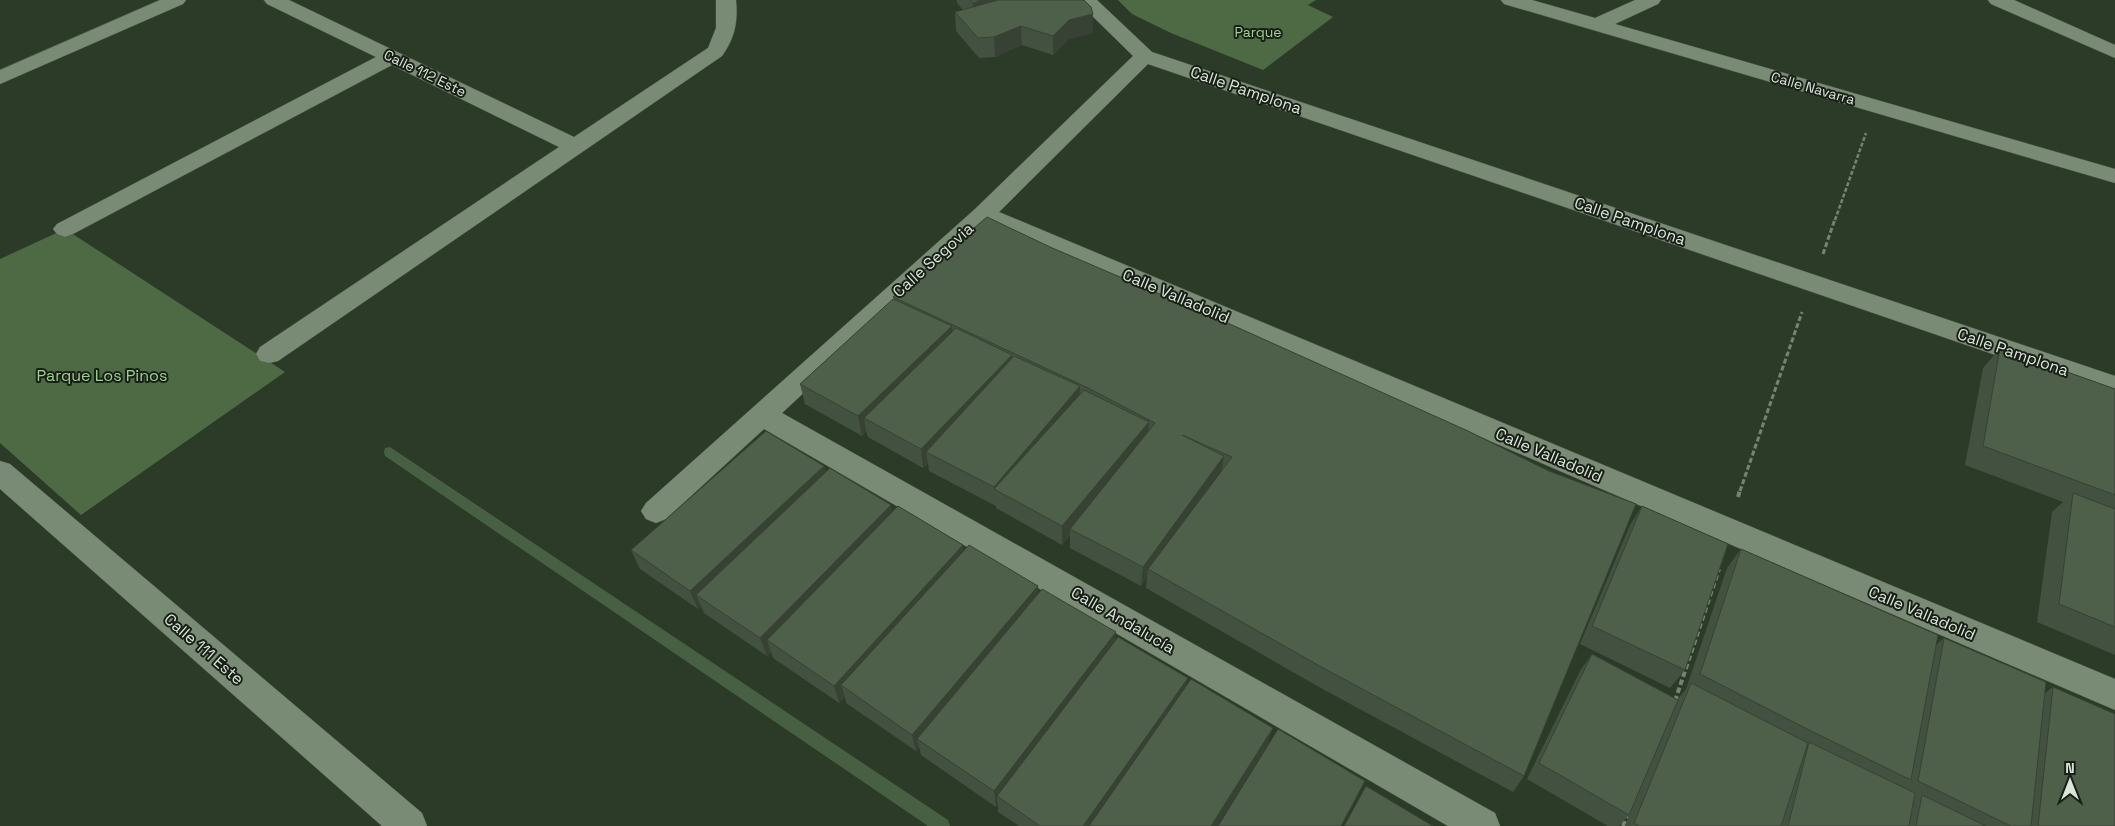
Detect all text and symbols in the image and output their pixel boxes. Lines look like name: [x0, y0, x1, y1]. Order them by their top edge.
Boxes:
park label: Parque: [1234, 23, 1282, 41]
street label: Calle 112 Este: [381, 45, 469, 101]
street label: Calle Pamplona: [1188, 61, 1304, 119]
street label: Calle Navarra: [1769, 67, 1857, 109]
street label: Calle Pamplona: [1572, 192, 1688, 250]
street label: Calle Segovia: [888, 218, 978, 302]
street label: Calle Valladolid: [1119, 264, 1233, 328]
street label: Calle Pamplona: [1955, 323, 2071, 381]
park label: Parque Los Pinos: [37, 365, 167, 386]
street label: Calle Valladolid: [1492, 423, 1606, 487]
street label: Calle Valladolid: [1865, 581, 1979, 645]
street label: Calle Andalucía: [1067, 582, 1179, 658]
street label: Calle 111 Este: [160, 609, 248, 689]
north arrow: [2045, 756, 2095, 806]
text: N: [2065, 759, 2075, 777]

